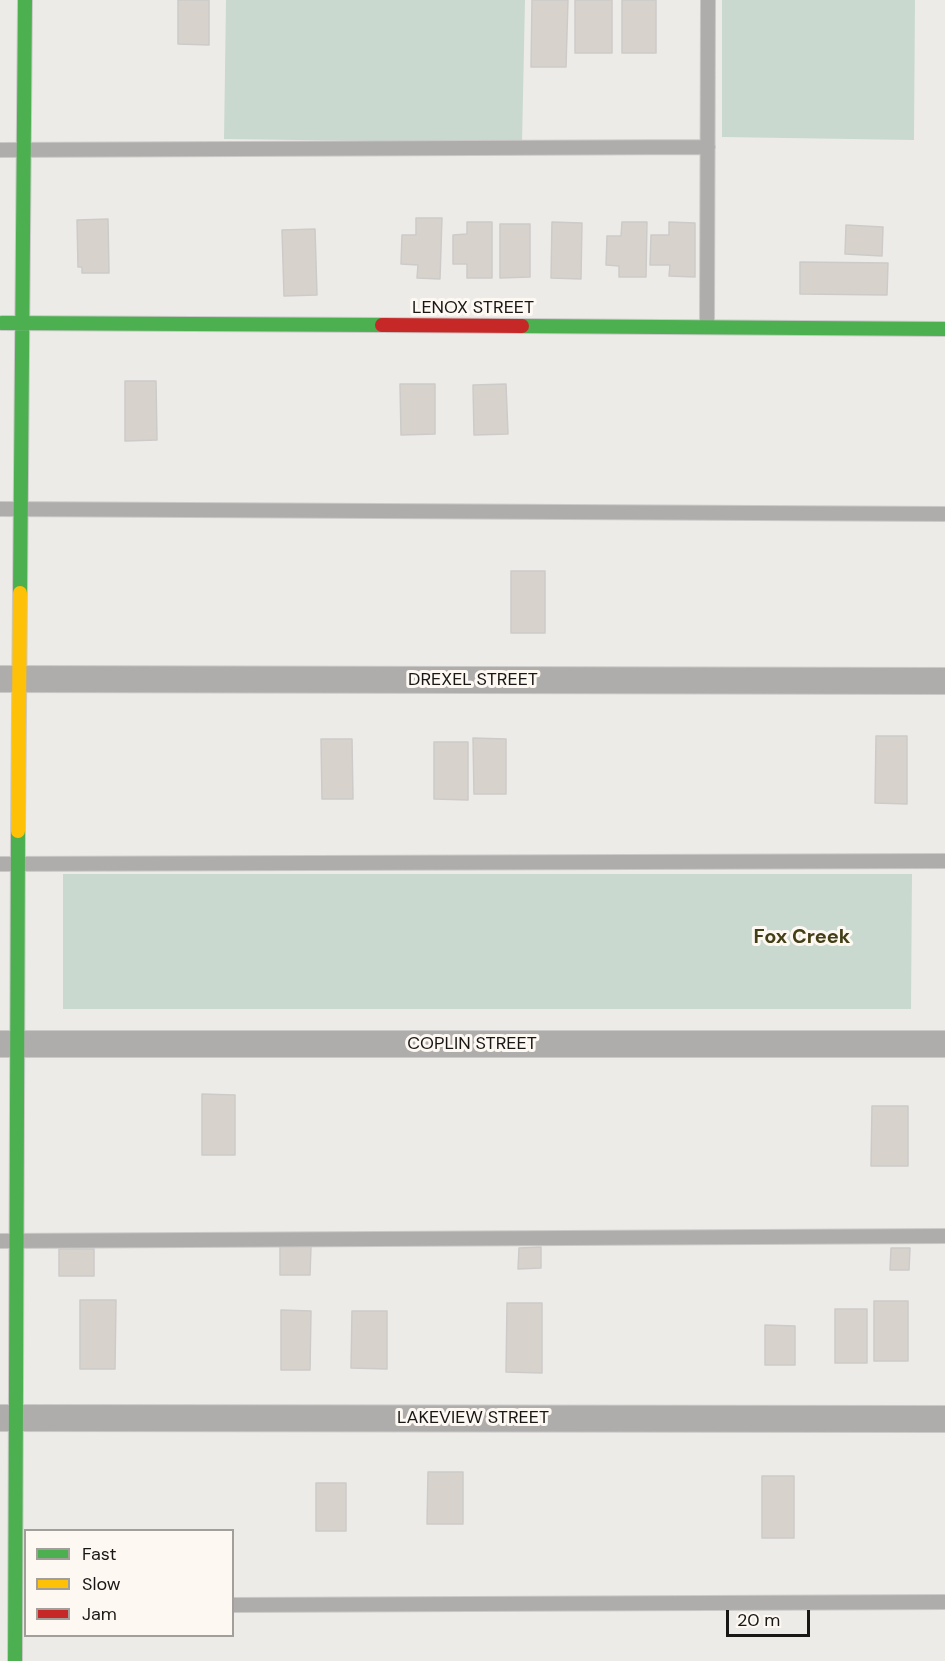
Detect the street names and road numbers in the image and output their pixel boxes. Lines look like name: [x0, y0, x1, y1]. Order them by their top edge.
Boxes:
street label: LENOX STREET: [412, 297, 534, 319]
street label: DREXEL STREET: [408, 669, 538, 691]
street label: COPLIN STREET: [407, 1033, 537, 1055]
street label: LAKEVIEW STREET: [397, 1407, 549, 1429]

